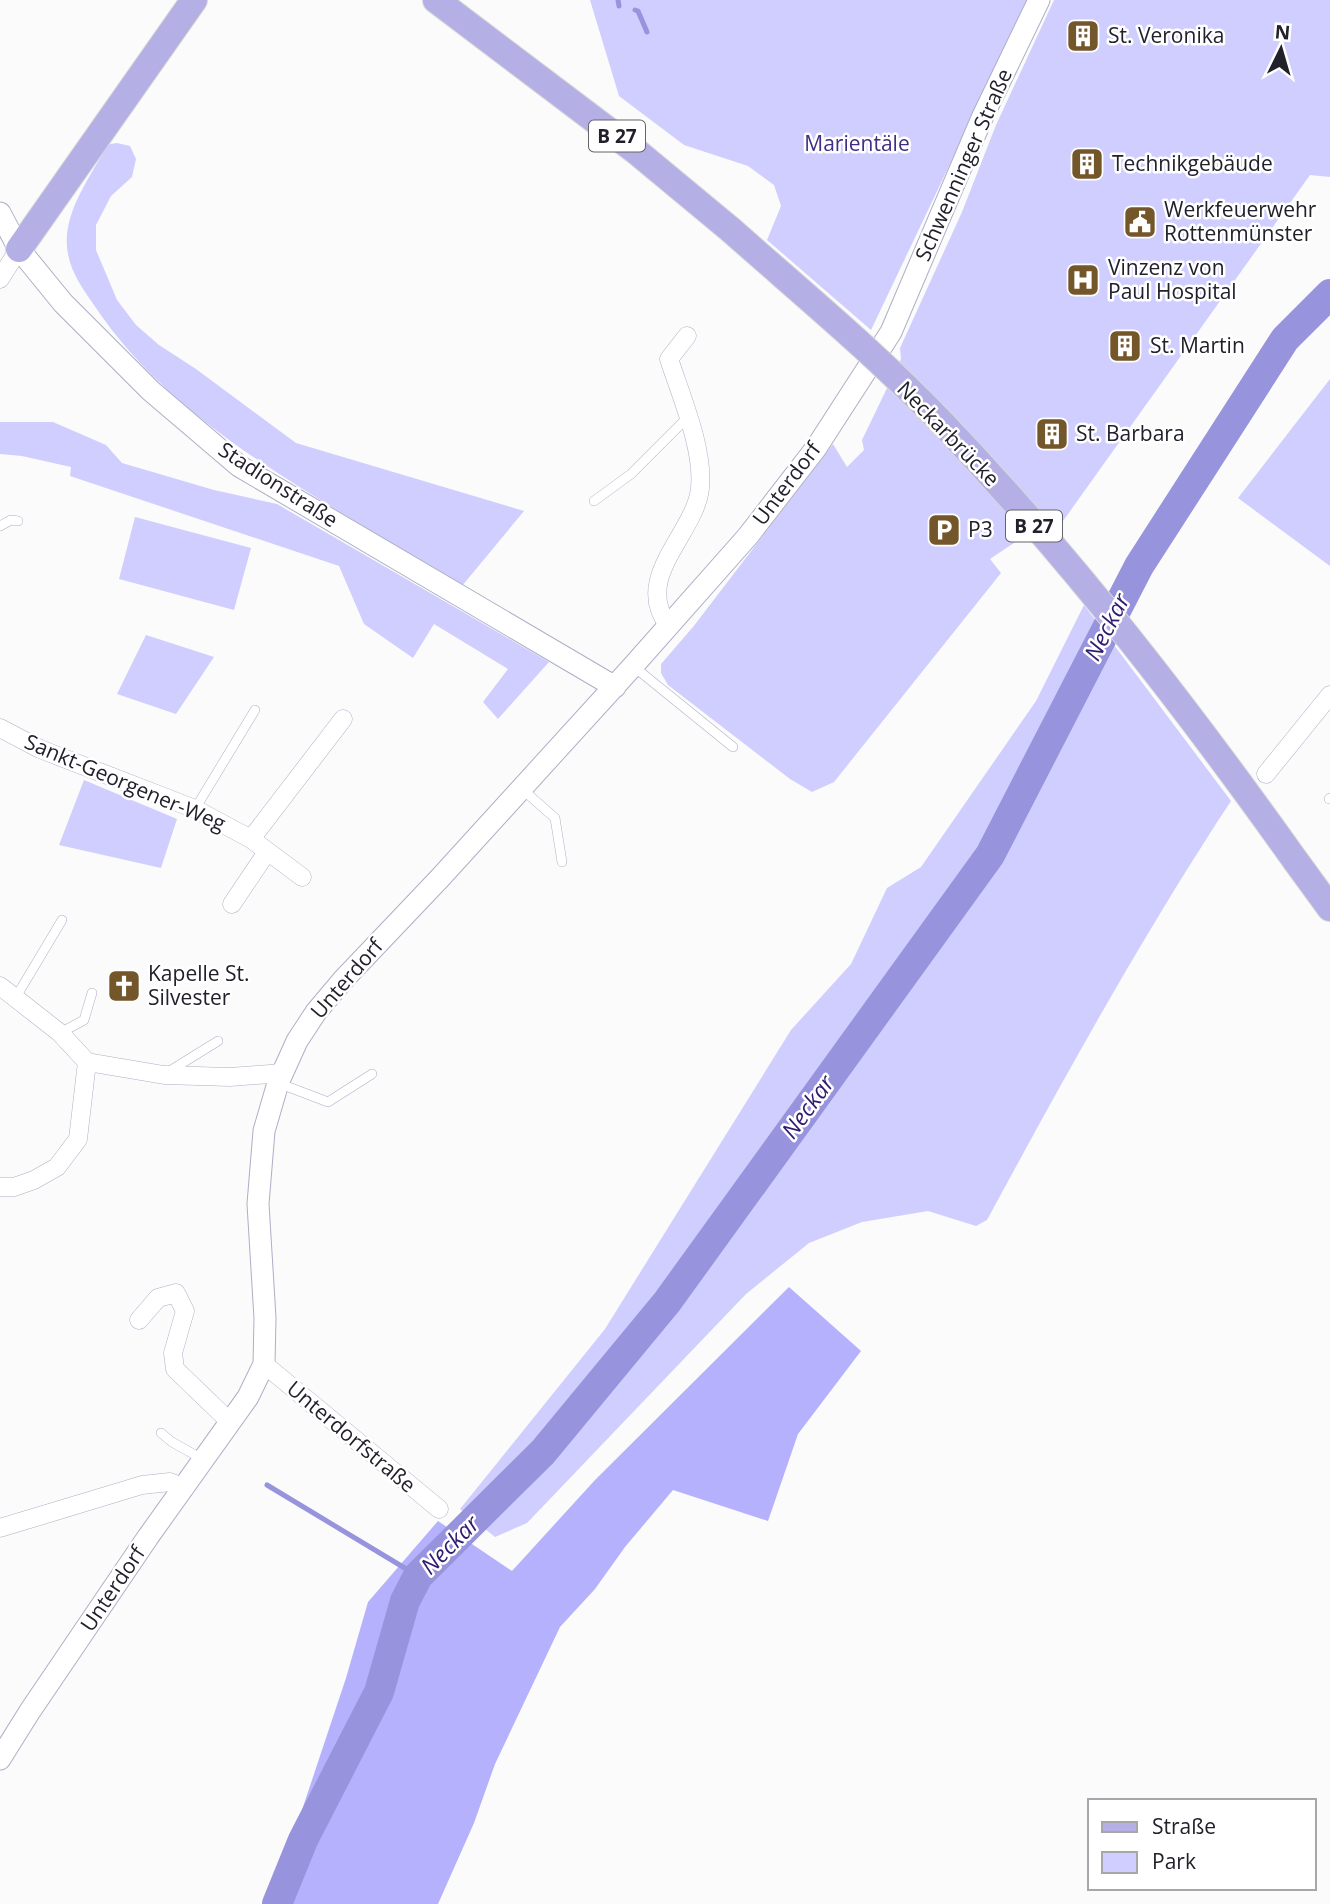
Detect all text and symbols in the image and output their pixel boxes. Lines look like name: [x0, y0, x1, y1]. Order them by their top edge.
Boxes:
north arrow: [1246, 14, 1316, 84]
building icon: St. Veronika: [1064, 17, 1102, 55]
text: N: [1274, 18, 1291, 46]
place label: St. Veronika: [1108, 21, 1224, 49]
street label: Schwenninger Straße: [908, 64, 1018, 265]
road number: B 27: [589, 120, 645, 152]
park label: Marientäle: [804, 129, 910, 157]
building icon: Technikgebäude: [1068, 145, 1106, 183]
place label: Technikgebäude: [1112, 149, 1273, 177]
place label: Werkfeuerwehr Rottenmünster: [1164, 195, 1317, 247]
public building icon: Werkfeuerwehr Rottenmünster: [1121, 203, 1159, 241]
place label: Vinzenz von Paul Hospital: [1108, 253, 1237, 305]
hospital icon: Vinzenz von Paul Hospital: [1064, 261, 1102, 299]
building icon: St. Martin: [1106, 327, 1144, 365]
place label: St. Martin: [1150, 331, 1245, 359]
street label: Neckarbrücke: [891, 375, 1006, 492]
building icon: St. Barbara: [1033, 415, 1071, 453]
place label: St. Barbara: [1076, 419, 1185, 447]
street label: Stadionstraße: [213, 435, 344, 533]
street label: Unterdorf: [746, 435, 828, 531]
road number: B 27: [1006, 510, 1062, 541]
parking icon: P3: [925, 511, 963, 549]
place label: P3: [968, 515, 993, 543]
water label: Neckar: [1076, 587, 1137, 666]
street label: Sankt-Georgener-Weg: [21, 727, 230, 837]
street label: Unterdorf: [304, 931, 390, 1024]
place label: Kapelle St. Silvester: [148, 959, 250, 1011]
church icon: Kapelle St. Silvester: [105, 967, 143, 1005]
water label: Neckar: [773, 1067, 842, 1145]
street label: Unterdorfstraße: [281, 1374, 422, 1498]
water label: Neckar: [413, 1507, 486, 1581]
street label: Unterdorf: [73, 1539, 152, 1637]
legend: [1088, 1799, 1316, 1890]
text: Straße: [1152, 1812, 1216, 1840]
text: Park: [1152, 1847, 1196, 1875]

